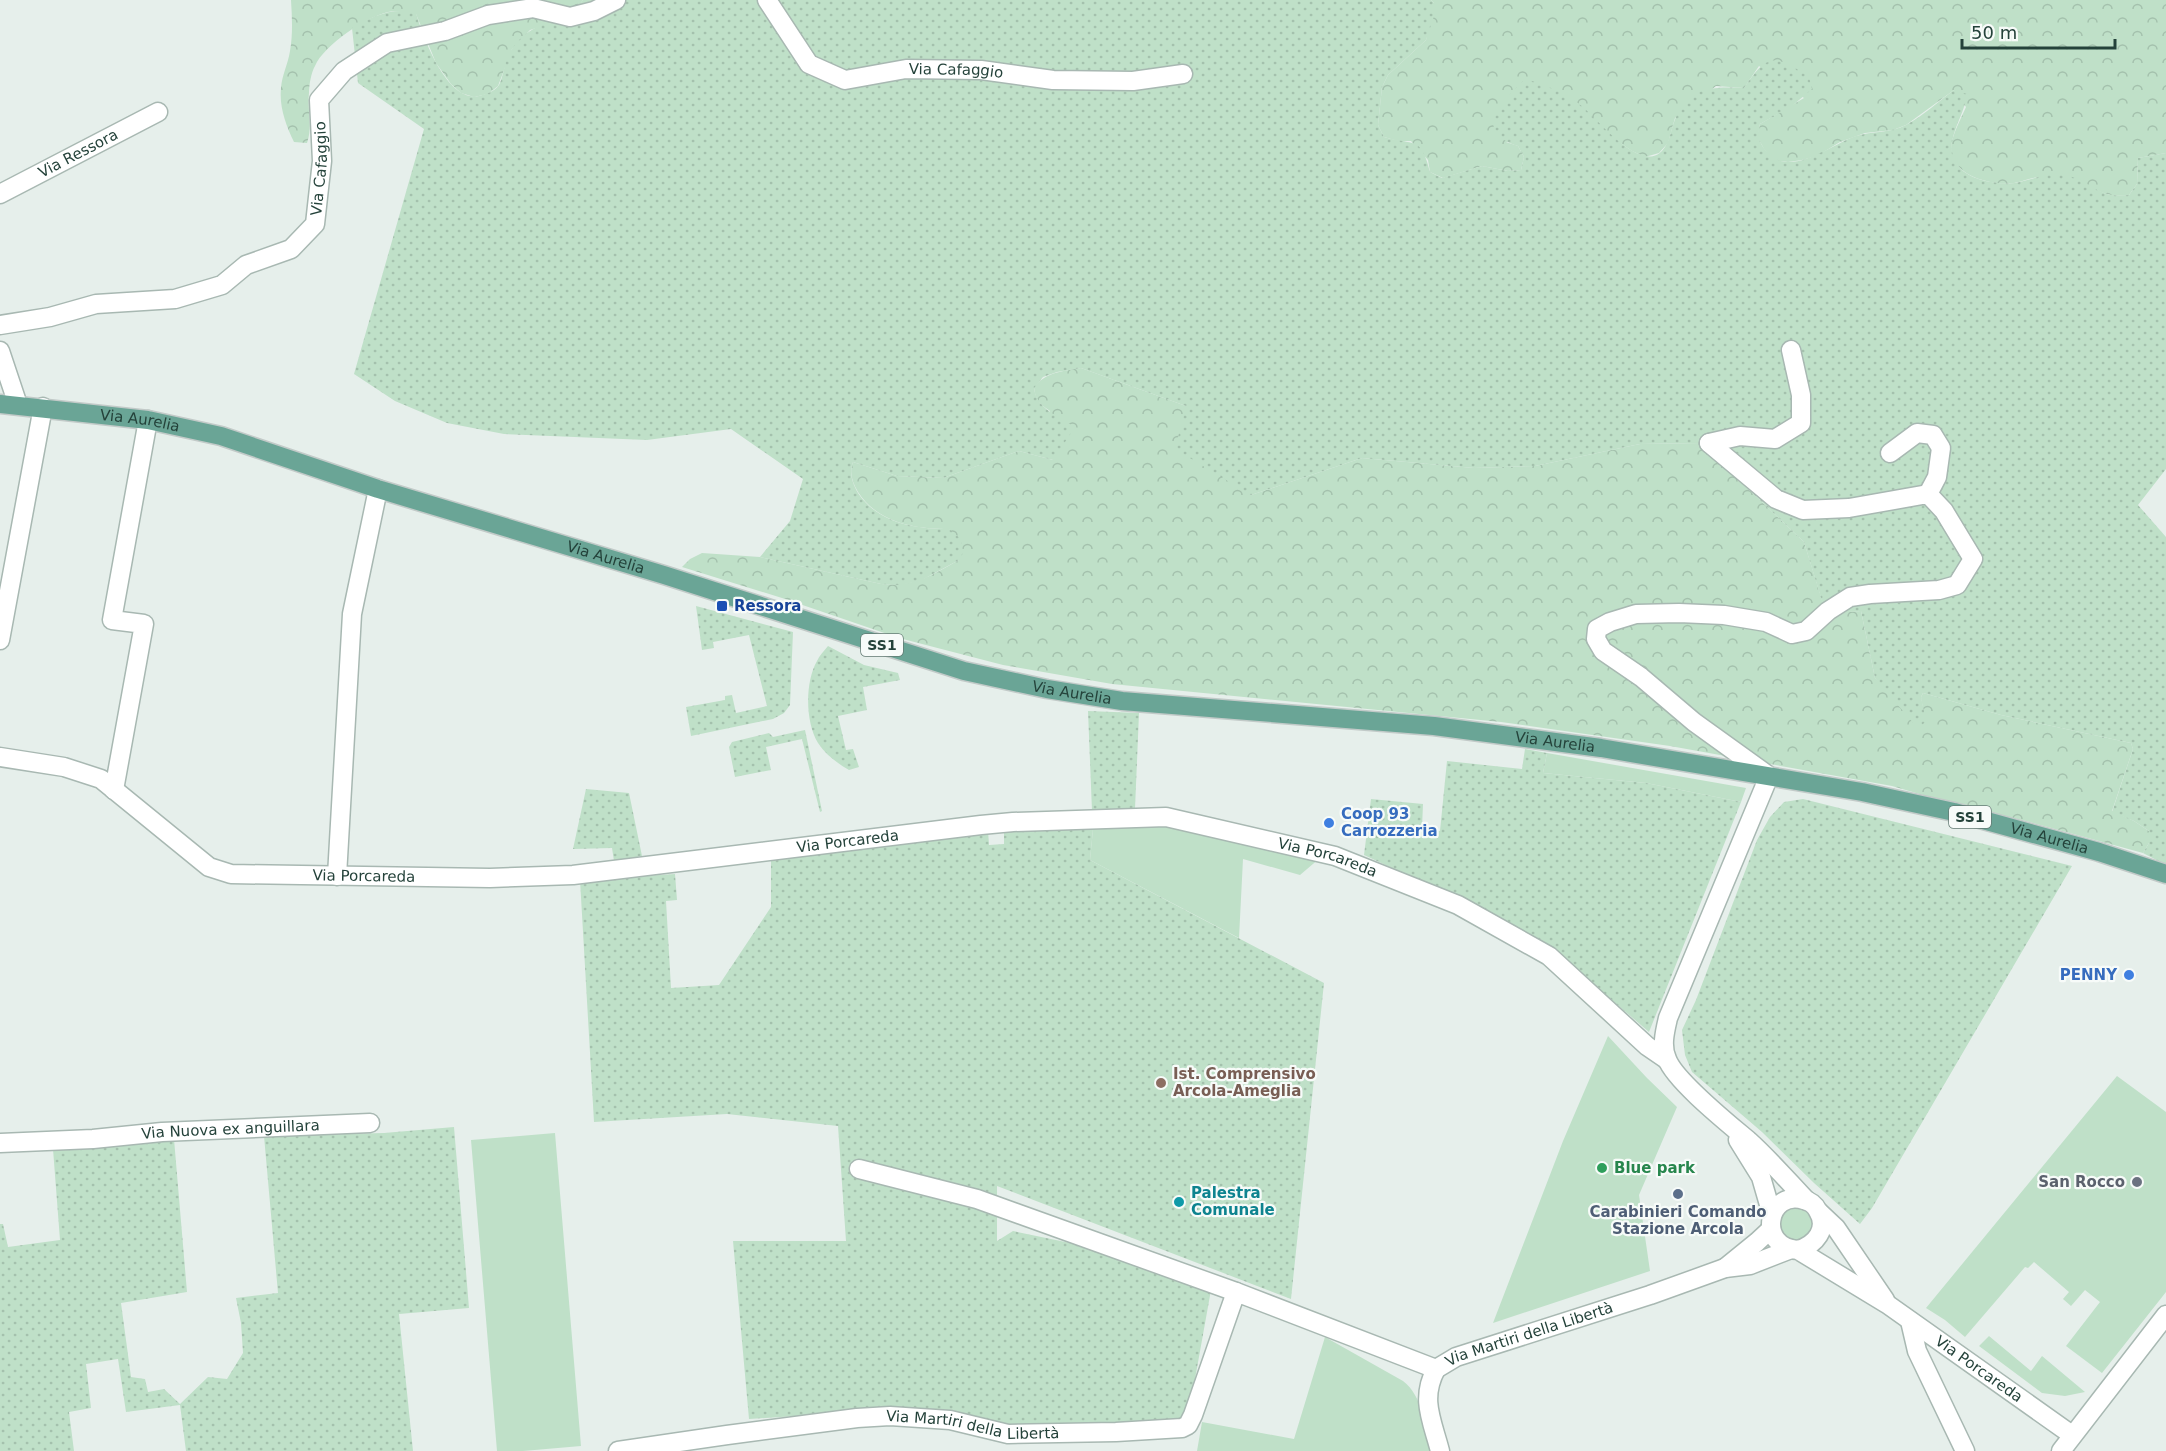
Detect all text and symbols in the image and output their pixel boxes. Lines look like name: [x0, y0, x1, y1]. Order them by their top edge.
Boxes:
scale bar: [1962, 12, 2115, 50]
text: 50 m: [1971, 22, 2017, 43]
street label: Via Cafaggio: [909, 60, 1004, 82]
street label: Via Cafaggio: [307, 121, 331, 217]
street label: Via Ressora: [35, 125, 121, 182]
street label: Via Aurelia: [99, 406, 182, 436]
street label: Via Aurelia: [564, 537, 647, 578]
place label: Ressora: [734, 597, 801, 615]
marker: Ressora: [715, 599, 729, 613]
road number: SS1: [861, 634, 903, 656]
street label: Via Aurelia: [1030, 677, 1113, 708]
street label: Via Aurelia: [1514, 728, 1596, 756]
place label: Coop 93 Carrozzeria: [1341, 805, 1438, 840]
road number: SS1: [1949, 806, 1991, 828]
marker: Coop 93 Carrozzeria: [1322, 816, 1336, 830]
street label: Via Aurelia: [2008, 819, 2091, 858]
street label: Via Porcareda: [796, 826, 900, 857]
street label: Via Porcareda: [1276, 834, 1380, 881]
street label: Via Porcareda: [312, 866, 415, 886]
place label: PENNY: [2060, 966, 2118, 984]
marker: PENNY: [2122, 968, 2136, 982]
place label: Ist. Comprensivo Arcola-Ameglia: [1173, 1065, 1316, 1100]
marker: Ist. Comprensivo Arcola-Ameglia: [1154, 1076, 1168, 1090]
street label: Via Nuova ex anguillara: [141, 1116, 320, 1143]
place label: Blue park: [1614, 1159, 1696, 1177]
marker: Blue park: [1595, 1161, 1609, 1175]
place label: San Rocco: [2038, 1173, 2125, 1191]
marker: San Rocco: [2130, 1175, 2144, 1189]
place label: Palestra Comunale: [1191, 1184, 1275, 1219]
marker: Carabinieri Comando Stazione Arcola: [1671, 1187, 1685, 1201]
marker: Palestra Comunale: [1172, 1195, 1186, 1209]
place label: Carabinieri Comando Stazione Arcola: [1589, 1203, 1767, 1238]
street label: Via Martiri della Libertà: [1442, 1298, 1615, 1370]
street label: Via Porcareda: [1932, 1332, 2026, 1406]
street label: Via Martiri della Libertà: [885, 1407, 1060, 1443]

